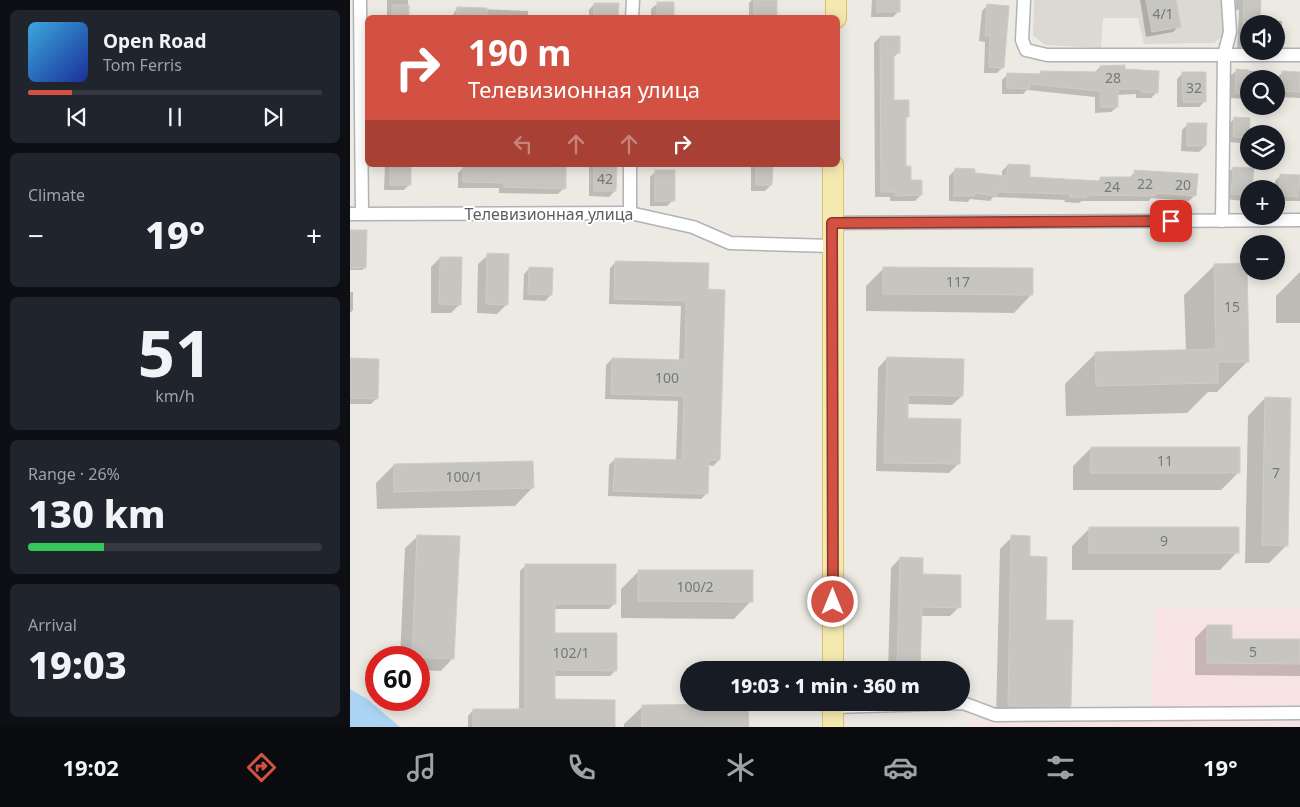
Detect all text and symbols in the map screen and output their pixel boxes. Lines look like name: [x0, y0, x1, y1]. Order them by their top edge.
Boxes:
house number: 4/1: [1152, 4, 1174, 23]
map controls: [1240, 15, 1285, 280]
button: sound: [1240, 15, 1285, 60]
text: Open Road: [103, 28, 206, 54]
text: 190 m: [468, 29, 571, 76]
icon: right: [385, 35, 450, 100]
text: Tom Ferris: [103, 54, 182, 76]
house number: 28: [1105, 68, 1121, 87]
button: search: [1240, 70, 1285, 115]
text: Телевизионная улица: [468, 74, 700, 104]
house number: 32: [1186, 78, 1202, 97]
icon: previous: [63, 103, 91, 131]
icon: pause: [161, 103, 189, 131]
icon: next: [259, 103, 287, 131]
button: layers: [1240, 125, 1285, 170]
icon: left: [509, 130, 537, 158]
icon: ahead: [562, 130, 590, 158]
icon: ahead: [615, 130, 643, 158]
icon: right: [668, 130, 696, 158]
house number: 42: [597, 169, 613, 188]
house number: 22: [1137, 174, 1153, 193]
house number: 20: [1175, 175, 1191, 194]
house number: 24: [1104, 177, 1120, 196]
button: +: [1240, 180, 1285, 225]
text: Climate: [28, 184, 85, 206]
pin: [1150, 200, 1192, 242]
street label: Телевизионная улица: [465, 203, 633, 225]
icon: arrive: [1157, 207, 1185, 235]
text: 19°: [145, 208, 205, 260]
text: −: [28, 216, 44, 254]
text: +: [306, 216, 322, 254]
button: −: [1240, 235, 1285, 280]
house number: 117: [946, 272, 970, 291]
house number: 15: [1224, 297, 1240, 316]
text: 51: [138, 308, 212, 396]
house number: 100: [655, 368, 679, 387]
text: km/h: [155, 385, 195, 407]
house number: 11: [1157, 451, 1173, 470]
text: Range · 26%: [28, 463, 120, 485]
house number: 7: [1272, 463, 1280, 482]
house number: 100/1: [445, 467, 483, 486]
text: 130 km: [28, 487, 166, 539]
house number: 9: [1160, 531, 1168, 550]
position arrow: [806, 575, 858, 627]
house number: 100/2: [676, 577, 714, 596]
text: Arrival: [28, 614, 77, 636]
text: 19:03: [28, 638, 127, 690]
house number: 5: [1249, 642, 1257, 661]
house number: 102/1: [552, 643, 590, 662]
speed limit sign: 60: [365, 646, 430, 711]
text: 19:03 · 1 min · 360 m: [730, 673, 920, 699]
icon: directions: [244, 750, 279, 785]
icon: music: [404, 750, 439, 785]
icon: phone: [564, 750, 599, 785]
icon: climate: [723, 750, 758, 785]
icon: car: [883, 750, 918, 785]
icon: filters: [1043, 750, 1078, 785]
text: 19:02: [62, 752, 119, 782]
text: 19°: [1203, 752, 1237, 782]

